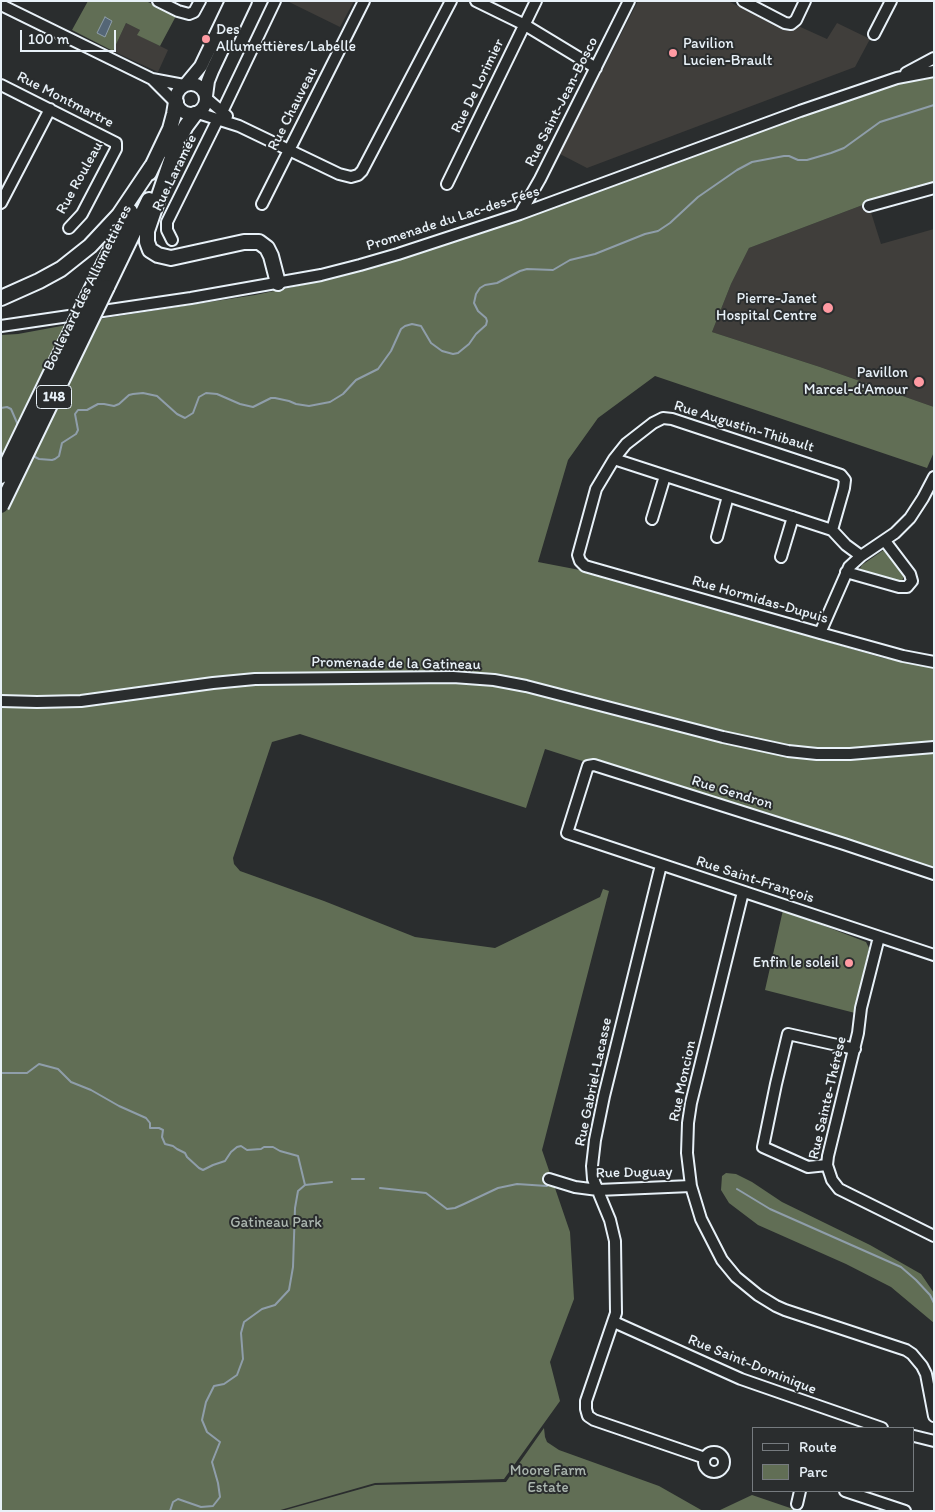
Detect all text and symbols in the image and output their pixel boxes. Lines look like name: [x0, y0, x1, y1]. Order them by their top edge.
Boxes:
scale bar: [22, 20, 119, 52]
place label: Des Allumettières/Labelle: [216, 21, 356, 56]
text: 100 m: [28, 30, 69, 48]
marker: Des Allumettières/Labelle: [200, 33, 212, 45]
street label: Rue Saint-Jean-Bosco: [522, 34, 602, 170]
place label: Pavilion Lucien-Brault: [683, 35, 772, 70]
street label: Rue De Lorimier: [447, 36, 509, 136]
marker: Pavilion Lucien-Brault: [667, 47, 679, 59]
street label: Rue Chauveau: [264, 64, 322, 154]
street label: Rue Montmartre: [14, 68, 116, 132]
street label: Rue Laramée: [149, 132, 201, 214]
street label: Rue Rouleau: [53, 139, 107, 217]
street label: Promenade du Lac-des-Fées: [364, 182, 542, 256]
street label: Boulevard des Allumettières: [40, 202, 136, 374]
place label: Pierre-Janet Hospital Centre: [716, 290, 817, 325]
marker: Pierre-Janet Hospital Centre: [821, 301, 835, 315]
place label: Pavillon Marcel-d'Amour: [804, 364, 908, 399]
marker: Pavillon Marcel-d'Amour: [912, 375, 926, 389]
road number: 148: [36, 386, 72, 408]
street label: Rue Augustin-Thibault: [672, 397, 816, 457]
street label: Rue Hormidas-Dupuis: [690, 572, 830, 628]
street label: Promenade de la Gatineau: [311, 654, 481, 674]
street label: Rue Gendron: [689, 772, 775, 814]
street label: Rue Saint-François: [694, 852, 816, 908]
place label: Enfin le soleil: [753, 954, 839, 972]
marker: Enfin le soleil: [843, 957, 855, 969]
street label: Rue Gabriel-Lacasse: [572, 1016, 616, 1148]
street label: Rue Sainte-Thérèse: [805, 1035, 851, 1161]
street label: Rue Moncion: [666, 1039, 700, 1123]
street label: Rue Duguay: [595, 1163, 673, 1183]
park label: Gatineau Park: [230, 1214, 322, 1232]
street label: Rue Saint-Dominique: [685, 1331, 819, 1399]
legend: [752, 1427, 915, 1492]
text: Route: [799, 1438, 837, 1456]
park label: Moore Farm Estate: [510, 1462, 586, 1497]
text: Parc: [799, 1463, 828, 1481]

